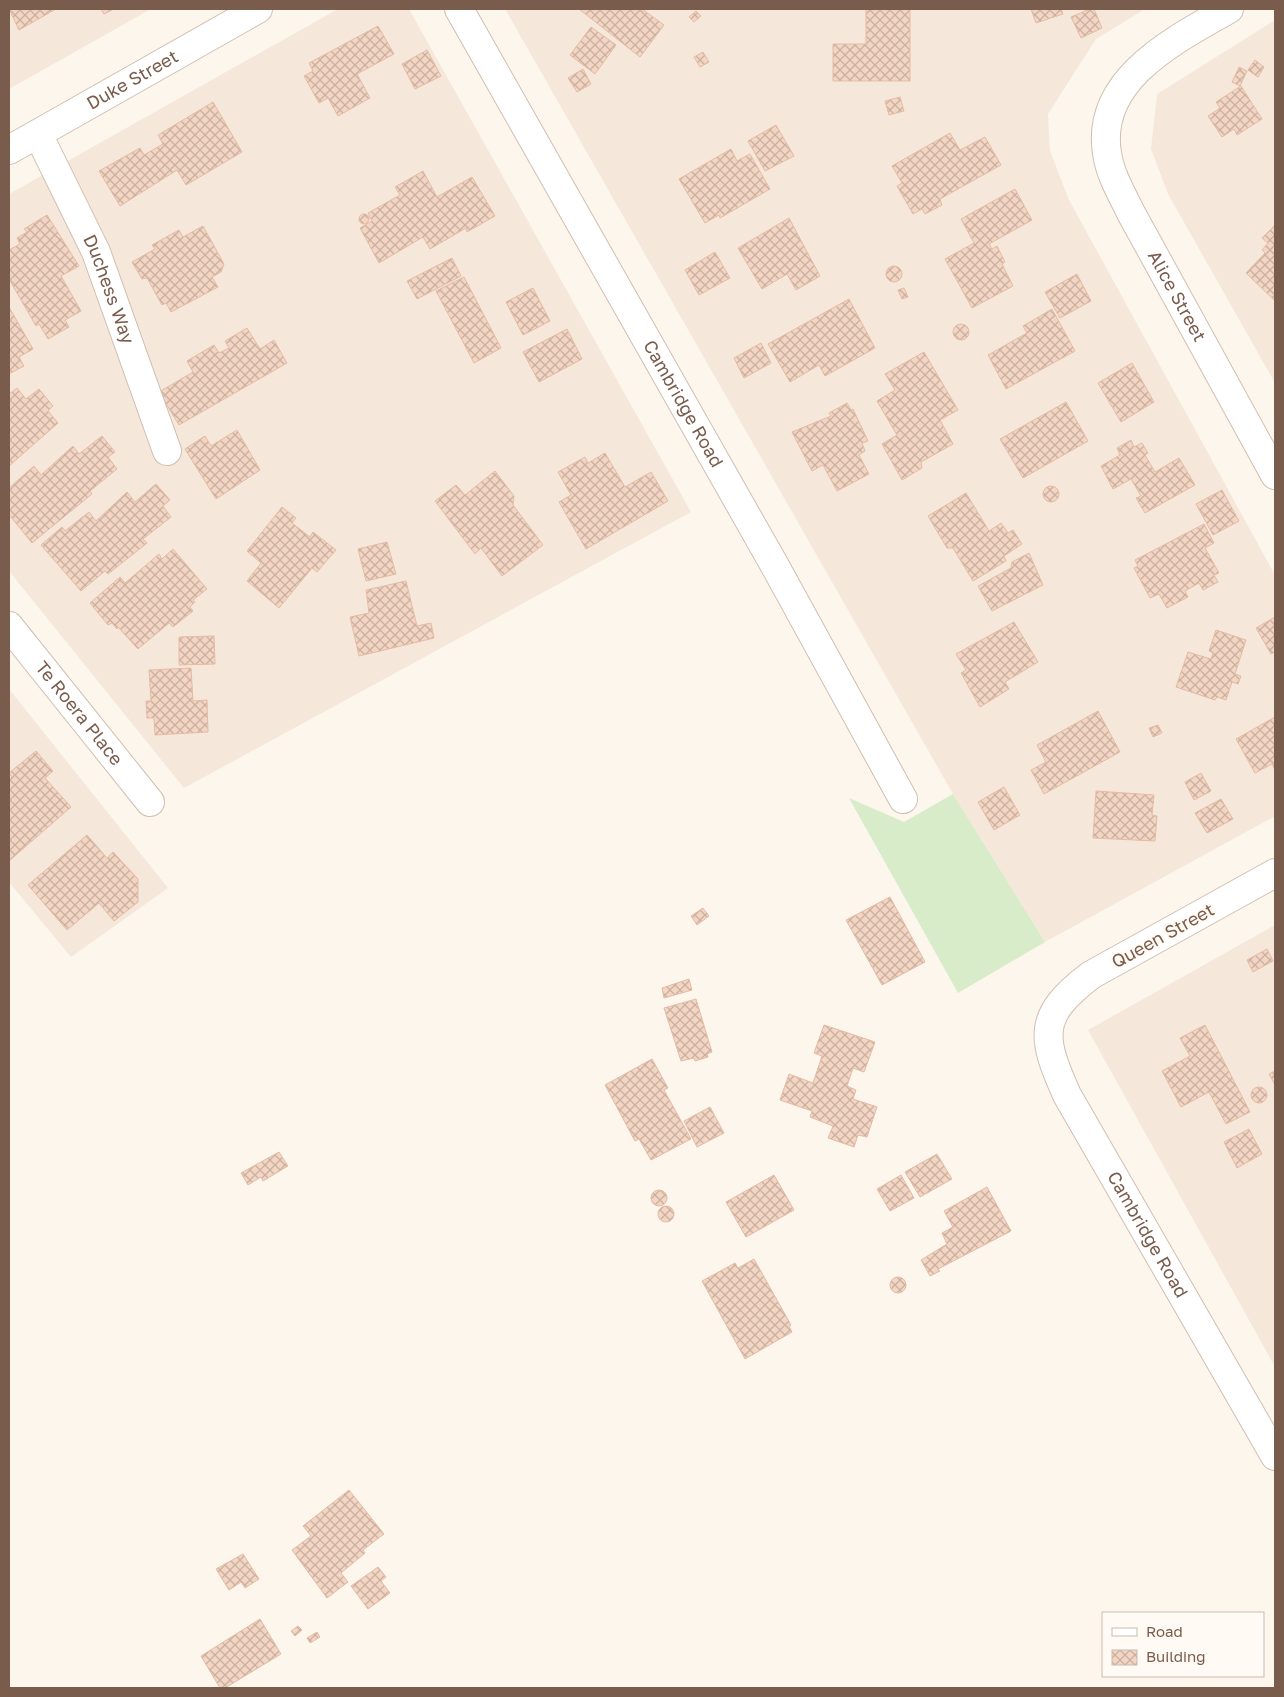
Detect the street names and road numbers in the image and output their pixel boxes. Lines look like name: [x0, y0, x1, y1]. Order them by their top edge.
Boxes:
street label: Duke Street: [82, 45, 182, 114]
street label: Duchess Way: [79, 231, 140, 347]
street label: Alice Street: [1144, 246, 1211, 345]
street label: Cambridge Road: [639, 336, 729, 471]
street label: Te Roera Place: [31, 656, 128, 769]
street label: Queen Street: [1107, 898, 1218, 972]
street label: Cambridge Road: [1103, 1167, 1193, 1301]

